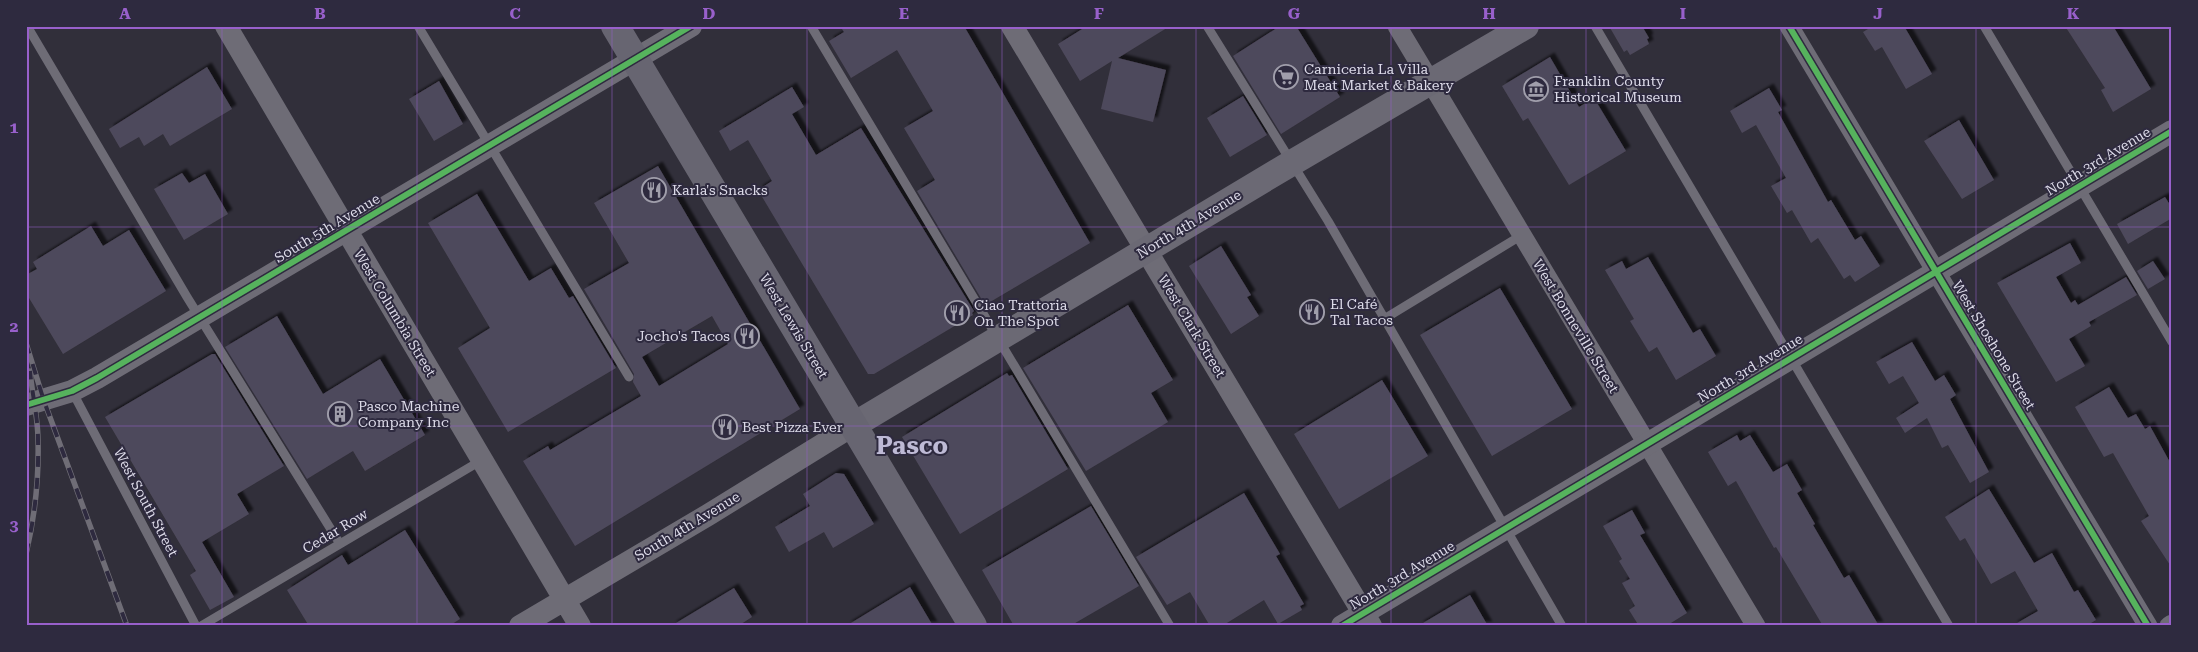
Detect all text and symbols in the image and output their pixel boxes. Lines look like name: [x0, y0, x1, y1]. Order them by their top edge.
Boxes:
text: A: [119, 4, 131, 23]
text: B: [314, 4, 326, 23]
text: C: [509, 4, 521, 23]
text: D: [703, 4, 716, 23]
text: E: [899, 4, 909, 23]
text: F: [1094, 4, 1104, 23]
text: G: [1288, 4, 1301, 23]
text: H: [1482, 4, 1496, 23]
text: I: [1680, 4, 1686, 23]
text: J: [1873, 4, 1883, 23]
text: K: [2067, 4, 2080, 23]
place label: Carniceria La Villa Meat Market & Bakery: [1304, 61, 1454, 93]
supermarket icon: Carniceria La Villa Meat Market & Bakery: [1273, 64, 1299, 90]
place label: Franklin County Historical Museum: [1554, 73, 1682, 105]
museum icon: Franklin County Historical Museum: [1523, 76, 1549, 102]
text: 1: [10, 118, 19, 137]
street label: North 3rd Avenue: [2043, 123, 2154, 199]
restaurant icon: Karla's Snacks: [641, 177, 667, 203]
place label: Karla's Snacks: [672, 182, 768, 198]
street label: North 4th Avenue: [1134, 186, 1245, 262]
street label: South 5th Avenue: [271, 190, 383, 266]
street label: West Columbia Street: [351, 246, 439, 380]
street label: West Bonneville Street: [1530, 256, 1622, 396]
street label: West Lewis Street: [756, 271, 832, 381]
street label: West Clark Street: [1155, 272, 1229, 380]
street label: West Shoshone Street: [1949, 278, 2039, 412]
place label: El Café Tal Tacos: [1330, 296, 1393, 328]
place label: Ciao Trattoria On The Spot: [974, 297, 1068, 329]
restaurant icon: El Café Tal Tacos: [1299, 299, 1325, 325]
restaurant icon: Ciao Trattoria On The Spot: [944, 300, 970, 326]
text: 2: [10, 317, 19, 336]
restaurant icon: Jocho's Tacos: [734, 323, 760, 349]
place label: Jocho's Tacos: [637, 328, 730, 344]
street label: North 3rd Avenue: [1695, 330, 1806, 406]
place label: Pasco Machine Company Inc: [358, 398, 460, 430]
building icon: Pasco Machine Company Inc: [327, 401, 353, 427]
restaurant icon: Best Pizza Ever: [712, 414, 738, 440]
place label: Best Pizza Ever: [742, 419, 843, 435]
district label: Pasco: [876, 432, 948, 460]
street label: West South Street: [111, 445, 181, 559]
street label: South 4th Avenue: [631, 488, 743, 564]
street label: Cedar Row: [300, 505, 371, 557]
text: 3: [10, 516, 19, 535]
street label: North 3rd Avenue: [1347, 537, 1458, 613]

